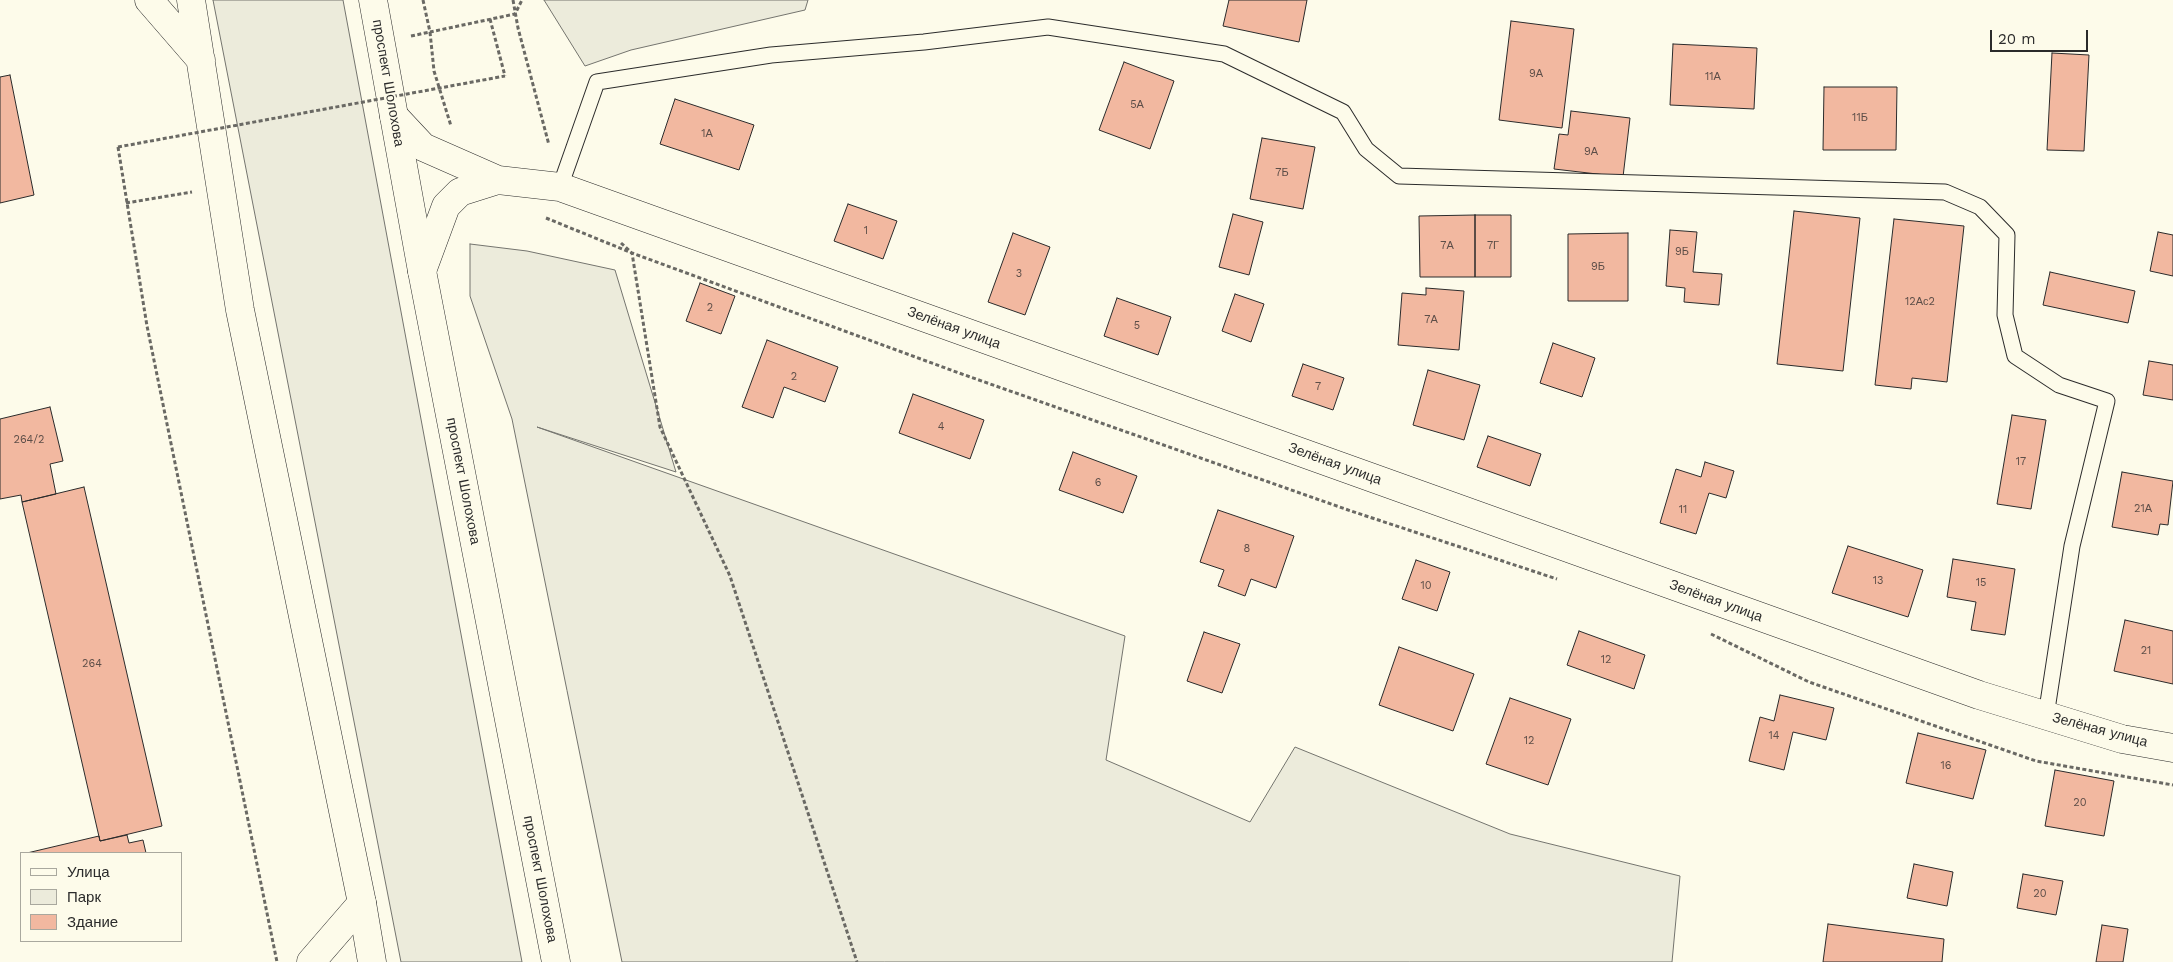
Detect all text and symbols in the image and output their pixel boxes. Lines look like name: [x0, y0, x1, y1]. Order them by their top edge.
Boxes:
street label: проспект Шолохова: [369, 18, 407, 148]
scale bar: [1993, 20, 2090, 52]
text: 20 m: [1998, 30, 2036, 48]
house number: 9А: [1529, 67, 1543, 81]
house number: 11А: [1705, 70, 1721, 84]
house number: 5А: [1130, 98, 1144, 112]
house number: 11Б: [1852, 111, 1868, 125]
house number: 1А: [701, 127, 713, 141]
house number: 9А: [1584, 145, 1598, 159]
house number: 7Б: [1275, 166, 1289, 180]
house number: 1: [864, 224, 868, 238]
house number: 7А: [1440, 239, 1454, 253]
house number: 7Г: [1487, 239, 1499, 253]
house number: 9Б: [1675, 245, 1689, 259]
house number: 9Б: [1591, 260, 1605, 274]
house number: 3: [1016, 267, 1022, 281]
house number: 12Ас2: [1905, 295, 1935, 309]
house number: 2: [707, 301, 713, 315]
street label: Зелёная улица: [905, 303, 1003, 353]
house number: 7А: [1424, 313, 1438, 327]
house number: 5: [1134, 319, 1140, 333]
house number: 2: [791, 370, 797, 384]
house number: 7: [1315, 380, 1321, 394]
street label: проспект Шолохова: [442, 416, 484, 546]
house number: 4: [938, 420, 944, 434]
house number: 264/2: [13, 433, 45, 447]
street label: Зелёная улица: [1286, 439, 1384, 489]
house number: 17: [2016, 455, 2026, 469]
house number: 6: [1095, 476, 1101, 490]
house number: 21А: [2134, 502, 2152, 516]
house number: 11: [1679, 503, 1687, 517]
house number: 8: [1244, 542, 1250, 556]
house number: 13: [1873, 574, 1883, 588]
street label: Зелёная улица: [1667, 576, 1765, 626]
house number: 15: [1976, 576, 1986, 590]
house number: 10: [1420, 579, 1432, 593]
house number: 21: [2141, 644, 2151, 658]
house number: 12: [1601, 653, 1611, 667]
house number: 264: [82, 657, 102, 671]
street label: Зелёная улица: [2050, 709, 2150, 751]
house number: 14: [1768, 729, 1780, 743]
house number: 12: [1524, 734, 1534, 748]
house number: 16: [1941, 759, 1951, 773]
house number: 20: [2073, 796, 2087, 810]
street label: проспект Шолохова: [519, 814, 561, 944]
legend: [20, 852, 182, 942]
text: Улица: [67, 863, 110, 881]
house number: 20: [2033, 887, 2047, 901]
text: Парк: [67, 888, 101, 906]
text: Здание: [67, 913, 118, 931]

